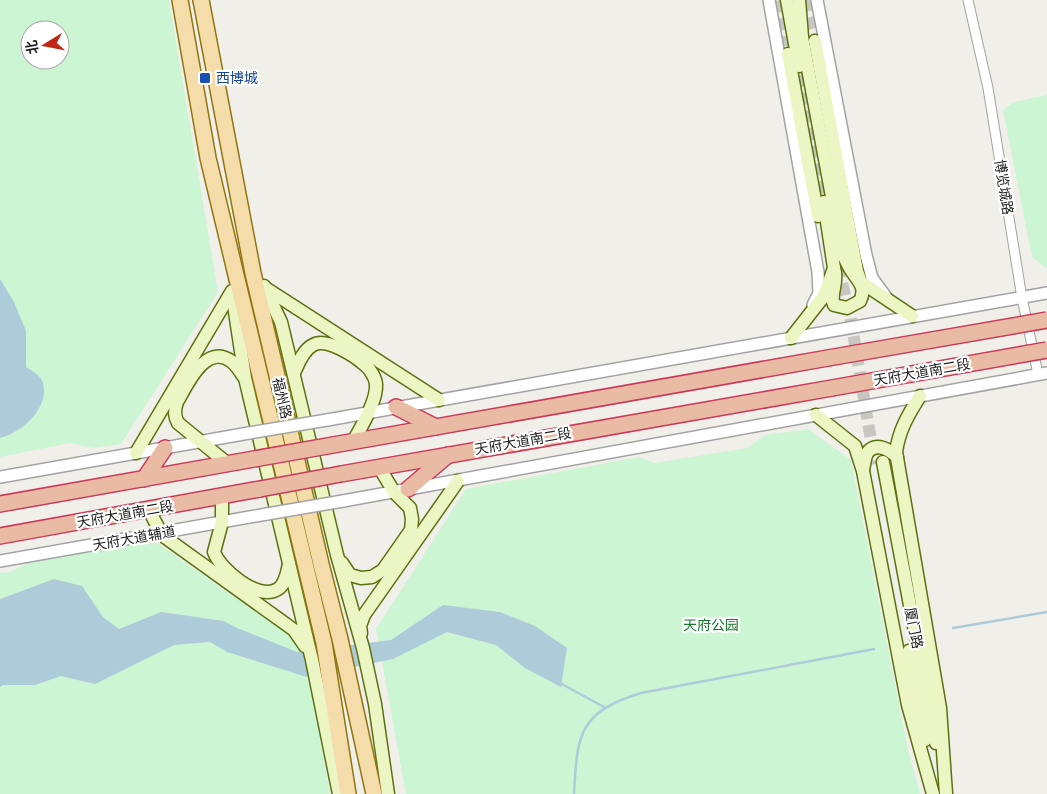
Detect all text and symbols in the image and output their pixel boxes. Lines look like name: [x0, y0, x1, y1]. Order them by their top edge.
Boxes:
north arrow: [20, 20, 70, 70]
text: 北: [21, 39, 43, 56]
place label: 西博城: [216, 68, 258, 88]
marker: 西博城: [198, 71, 212, 85]
street label: 博览城路: [990, 158, 1018, 216]
street label: 天府大道南二段: [872, 354, 972, 390]
street label: 福州路: [268, 375, 296, 421]
street label: 天府大道南二段: [473, 423, 573, 459]
street label: 天府大道南二段: [75, 496, 175, 532]
street label: 天府大道辅道: [91, 521, 177, 555]
street label: 厦门路: [900, 605, 928, 651]
park label: 天府公园: [683, 615, 739, 635]

